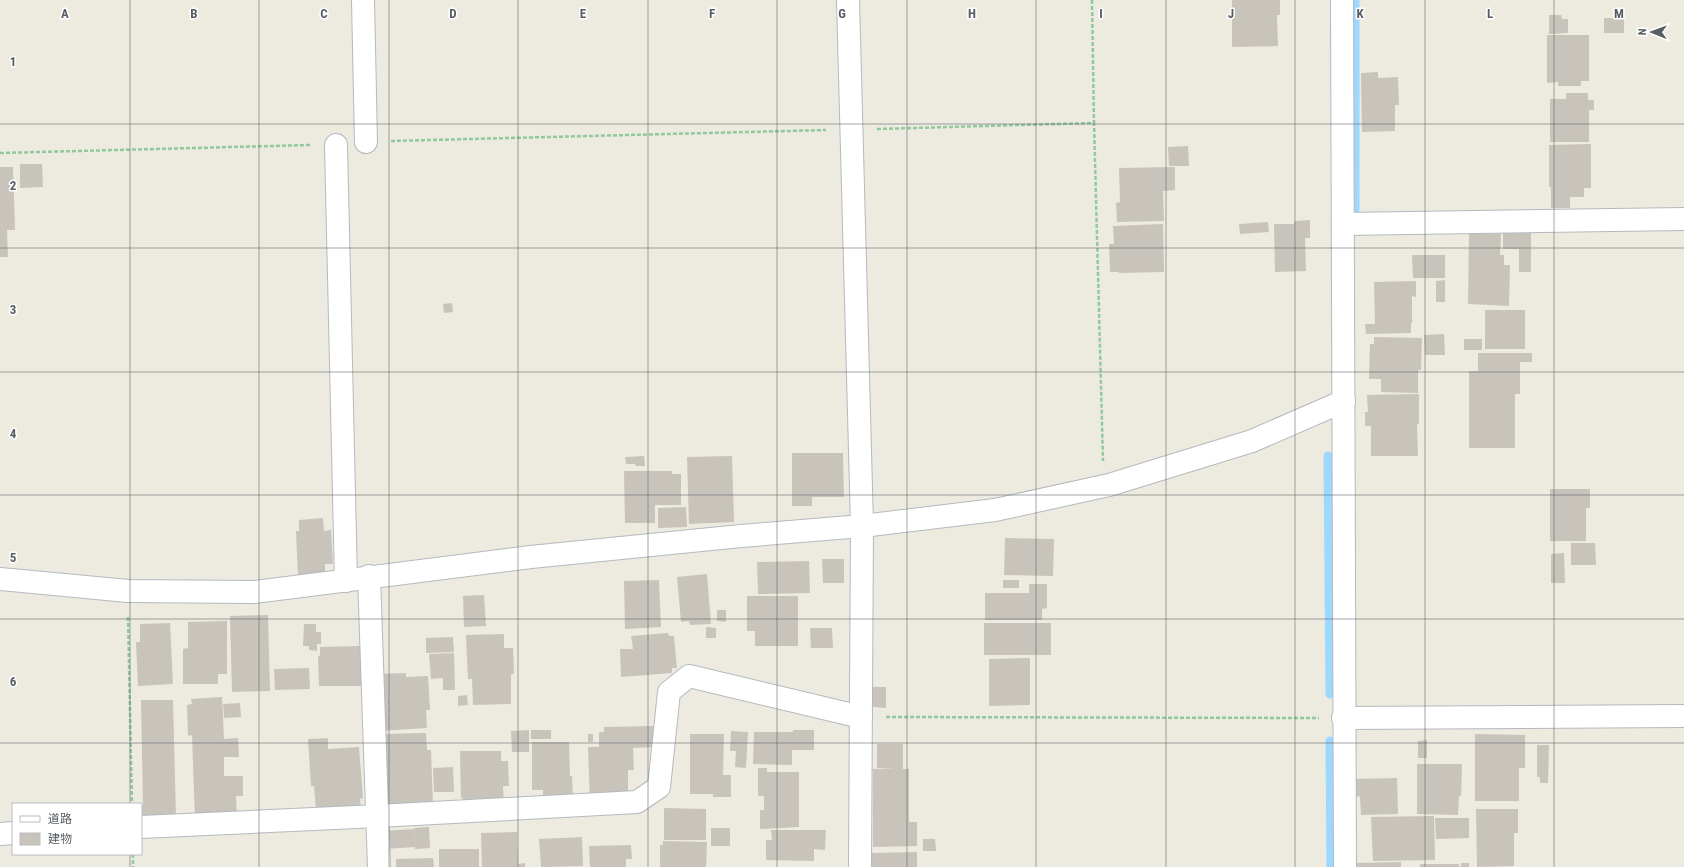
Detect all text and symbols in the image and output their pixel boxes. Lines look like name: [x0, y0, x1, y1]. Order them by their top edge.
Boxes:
text: A: [61, 6, 69, 21]
text: B: [190, 6, 198, 21]
text: C: [320, 6, 328, 21]
text: D: [449, 6, 457, 21]
text: E: [580, 6, 587, 21]
text: F: [709, 6, 715, 21]
text: G: [838, 6, 846, 21]
text: H: [968, 6, 976, 21]
text: I: [1099, 6, 1103, 21]
text: J: [1228, 6, 1234, 21]
text: K: [1356, 6, 1364, 21]
text: L: [1487, 6, 1493, 21]
text: M: [1614, 6, 1624, 21]
north arrow: [1632, 12, 1672, 52]
text: N: [1636, 28, 1649, 35]
text: 1: [10, 54, 16, 69]
text: 2: [10, 178, 17, 193]
text: 3: [10, 302, 16, 317]
text: 4: [10, 426, 17, 441]
text: 5: [10, 550, 17, 565]
text: 6: [10, 674, 17, 689]
legend: [12, 803, 142, 855]
text: 道路: [48, 812, 72, 826]
text: 建物: [48, 832, 72, 846]

